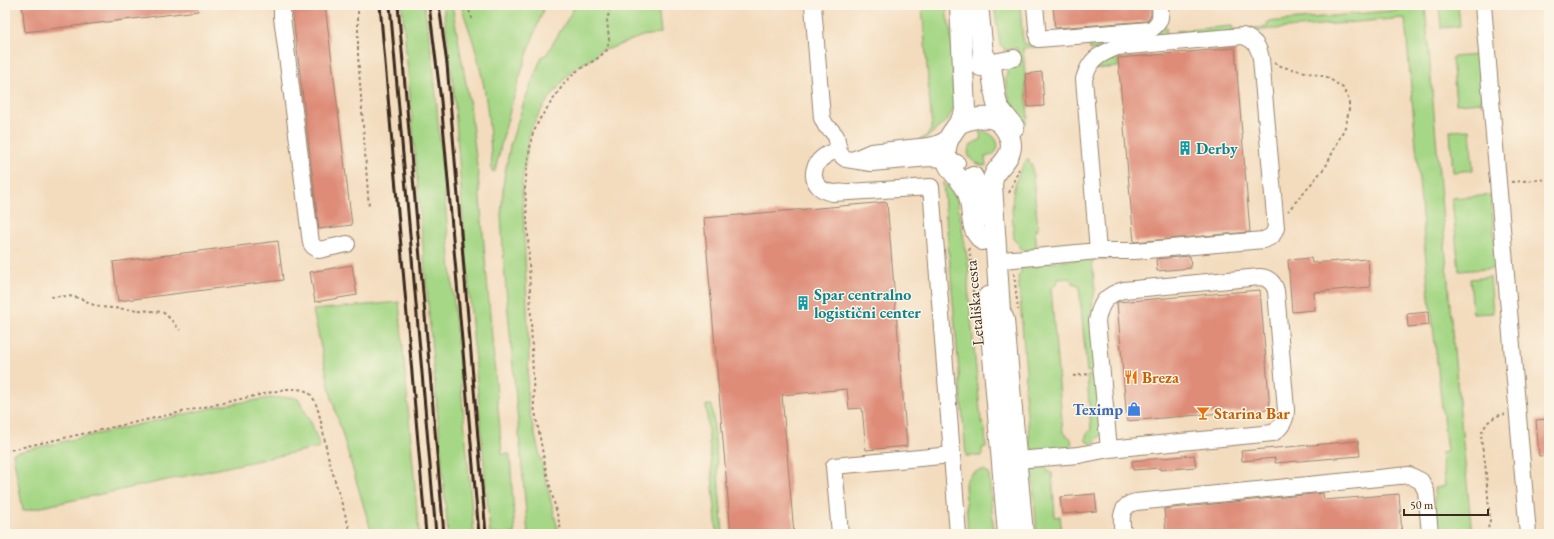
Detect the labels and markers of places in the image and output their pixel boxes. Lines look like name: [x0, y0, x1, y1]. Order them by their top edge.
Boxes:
place label: Derby: [1196, 138, 1238, 159]
building icon: Derby: [1177, 140, 1193, 156]
place label: Spar centralno logistični center: [814, 284, 921, 323]
building icon: Spar centralno logistični center: [795, 295, 811, 311]
place label: Breza: [1142, 367, 1180, 388]
restaurant icon: Breza: [1123, 369, 1139, 385]
place label: Teximp: [1072, 399, 1123, 420]
shop icon: Teximp: [1126, 401, 1142, 417]
place label: Starina Bar: [1214, 403, 1290, 424]
bar icon: Starina Bar: [1195, 405, 1211, 421]

